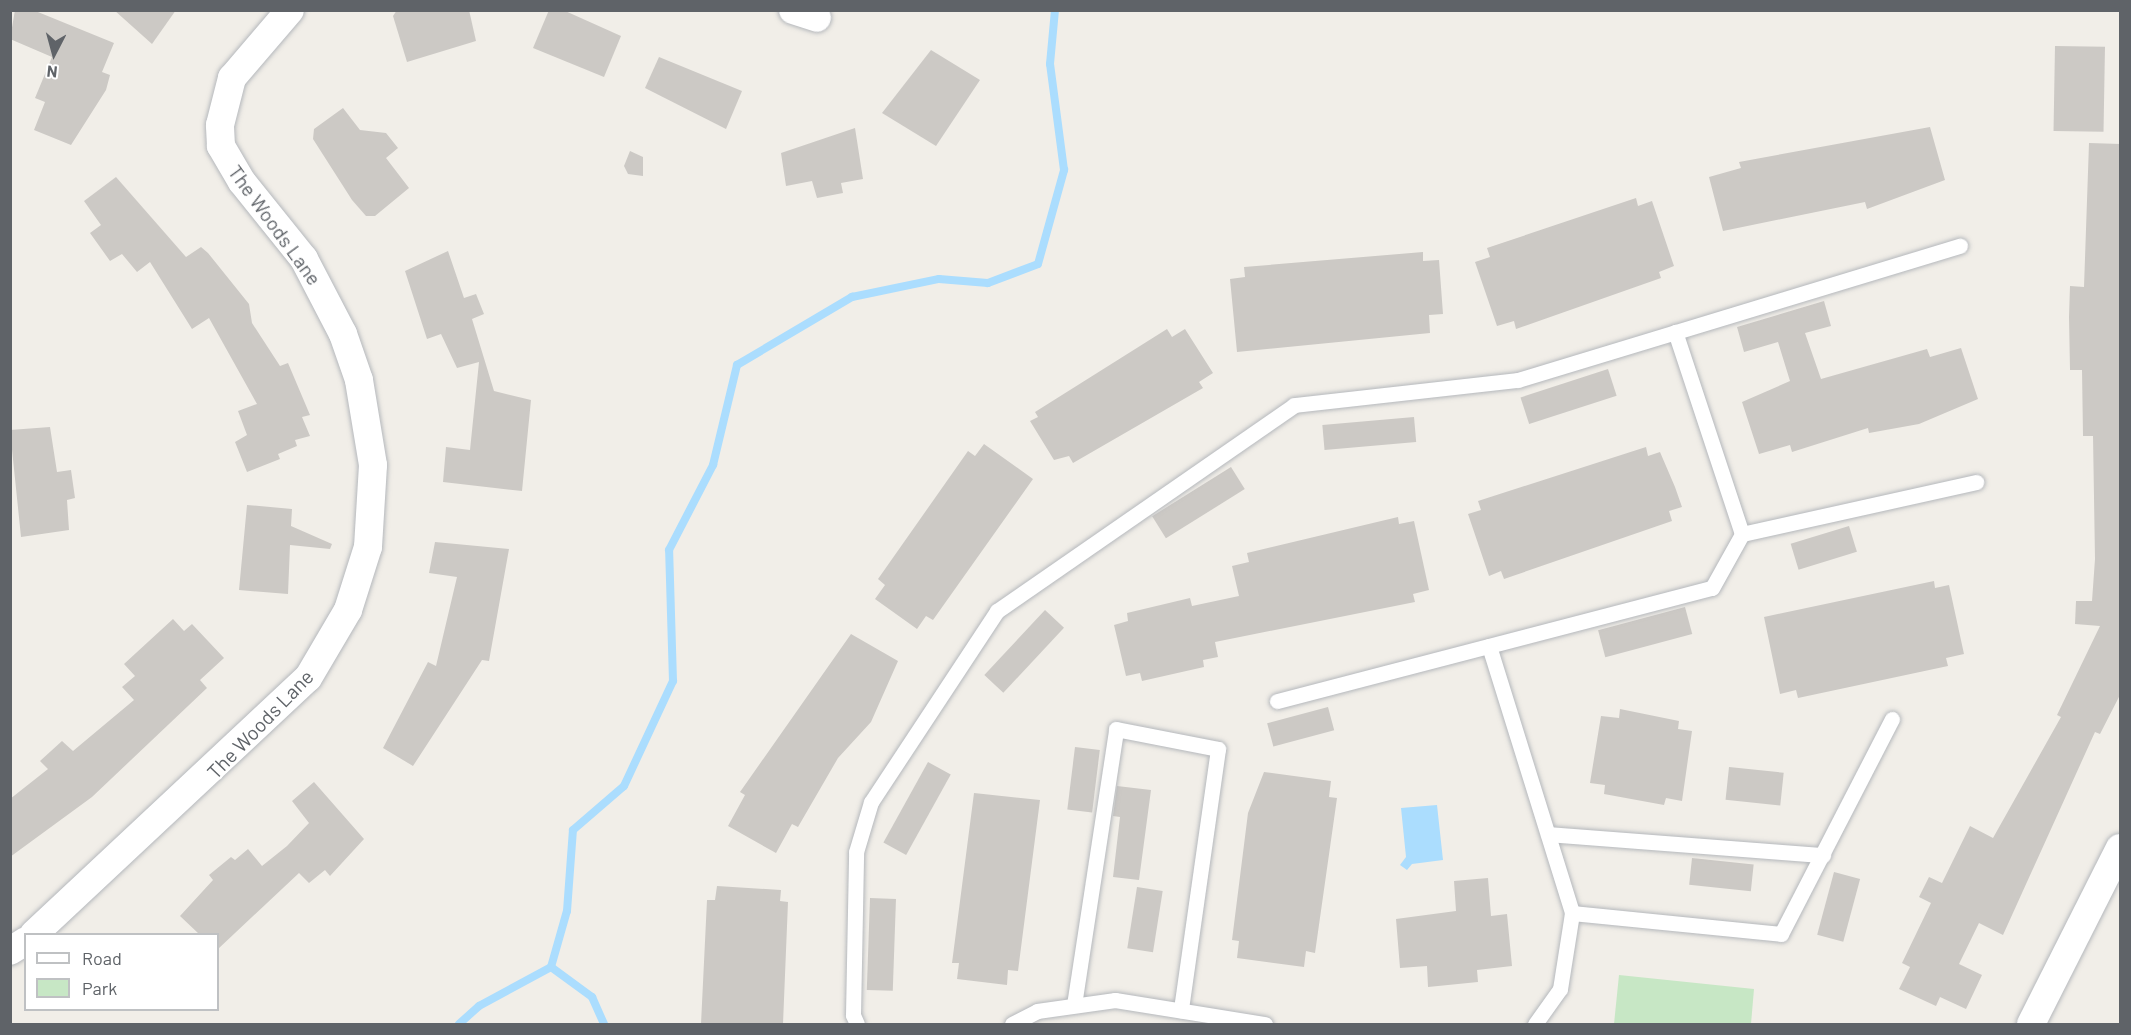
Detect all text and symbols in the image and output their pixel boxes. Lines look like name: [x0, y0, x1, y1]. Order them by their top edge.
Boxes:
north arrow: [24, 24, 84, 84]
text: N: [46, 62, 58, 82]
street label: The Woods Lane: [223, 160, 327, 290]
street label: The Woods Lane: [202, 664, 318, 784]
legend: [24, 933, 219, 1011]
text: Road: [82, 947, 122, 969]
text: Park: [82, 977, 117, 999]

